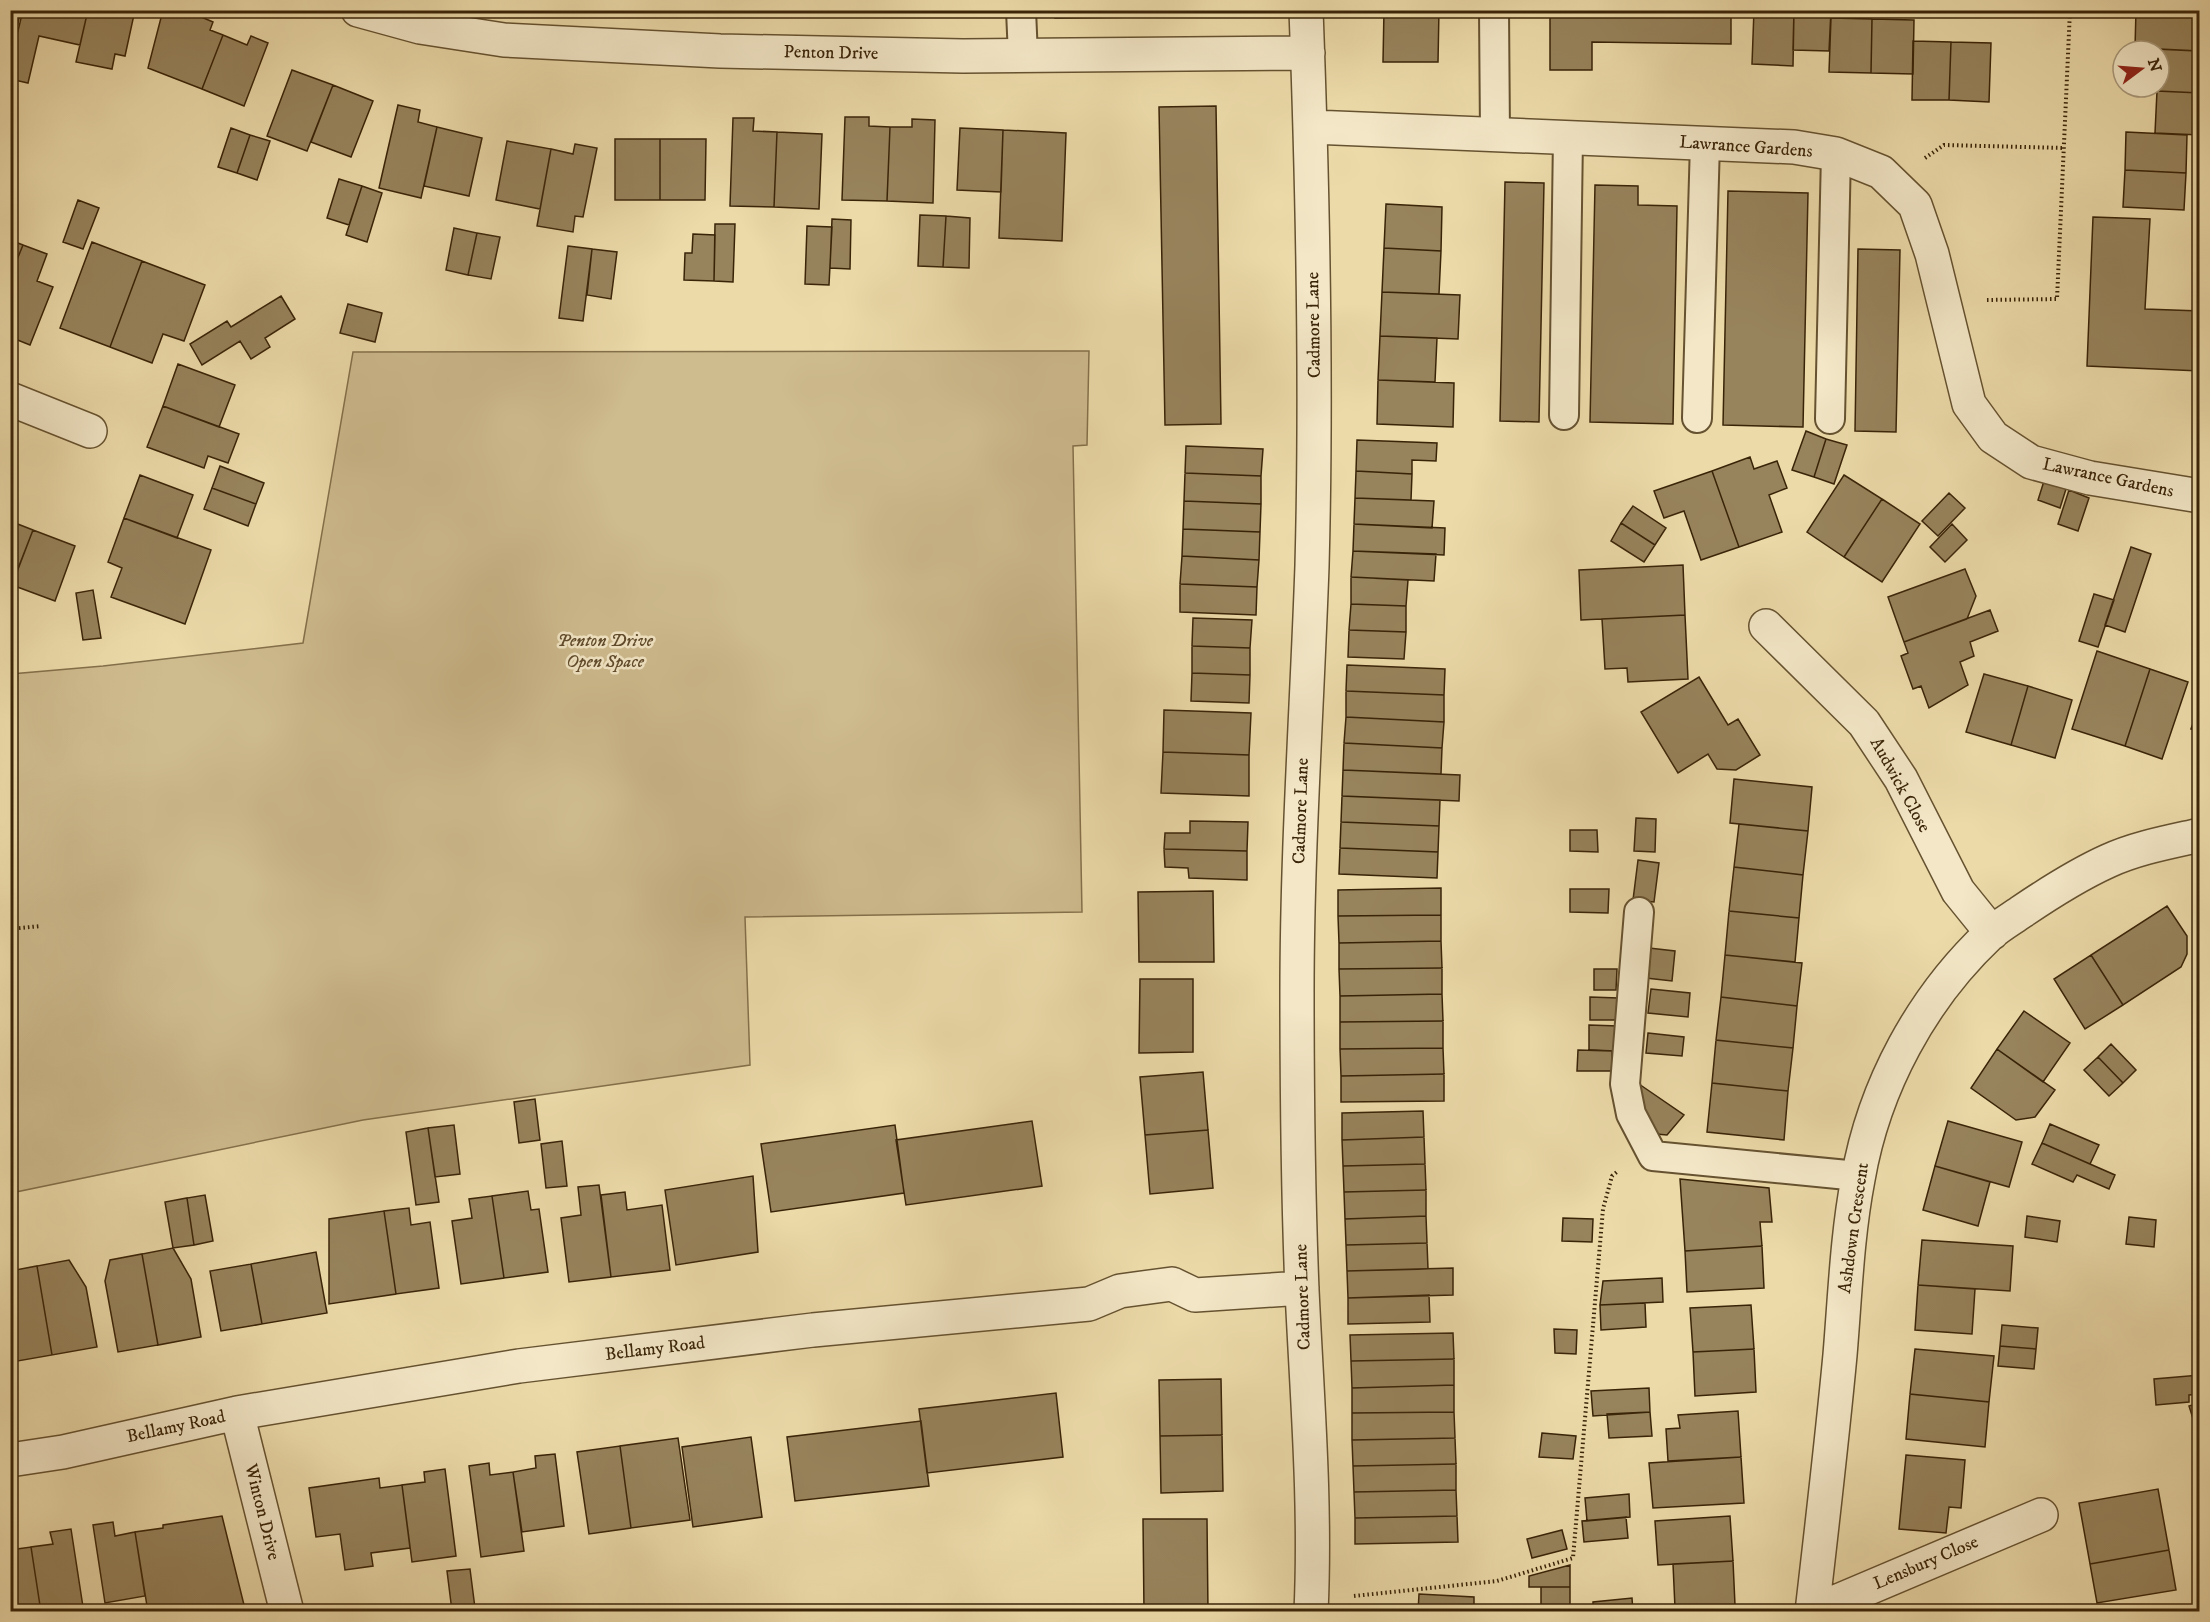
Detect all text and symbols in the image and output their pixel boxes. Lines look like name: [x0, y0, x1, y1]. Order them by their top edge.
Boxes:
north arrow: [2111, 39, 2171, 99]
street label: Penton Drive: [783, 41, 879, 65]
text: N: [2143, 56, 2166, 74]
street label: Lawrance Gardens: [1679, 131, 1813, 163]
street label: Cadmore Lane: [1302, 272, 1326, 378]
street label: Lawrance Gardens: [2040, 453, 2176, 503]
park label: Penton Drive Open Space: [557, 630, 654, 673]
street label: Audwick Close: [1865, 734, 1935, 836]
street label: Cadmore Lane: [1288, 758, 1314, 864]
street label: Ashdown Crescent: [1834, 1161, 1874, 1295]
street label: Cadmore Lane: [1290, 1244, 1316, 1350]
street label: Bellamy Road: [604, 1332, 706, 1366]
street label: Bellamy Road: [125, 1406, 227, 1448]
street label: Winton Drive: [239, 1461, 285, 1562]
street label: Lensbury Close: [1870, 1531, 1982, 1595]

